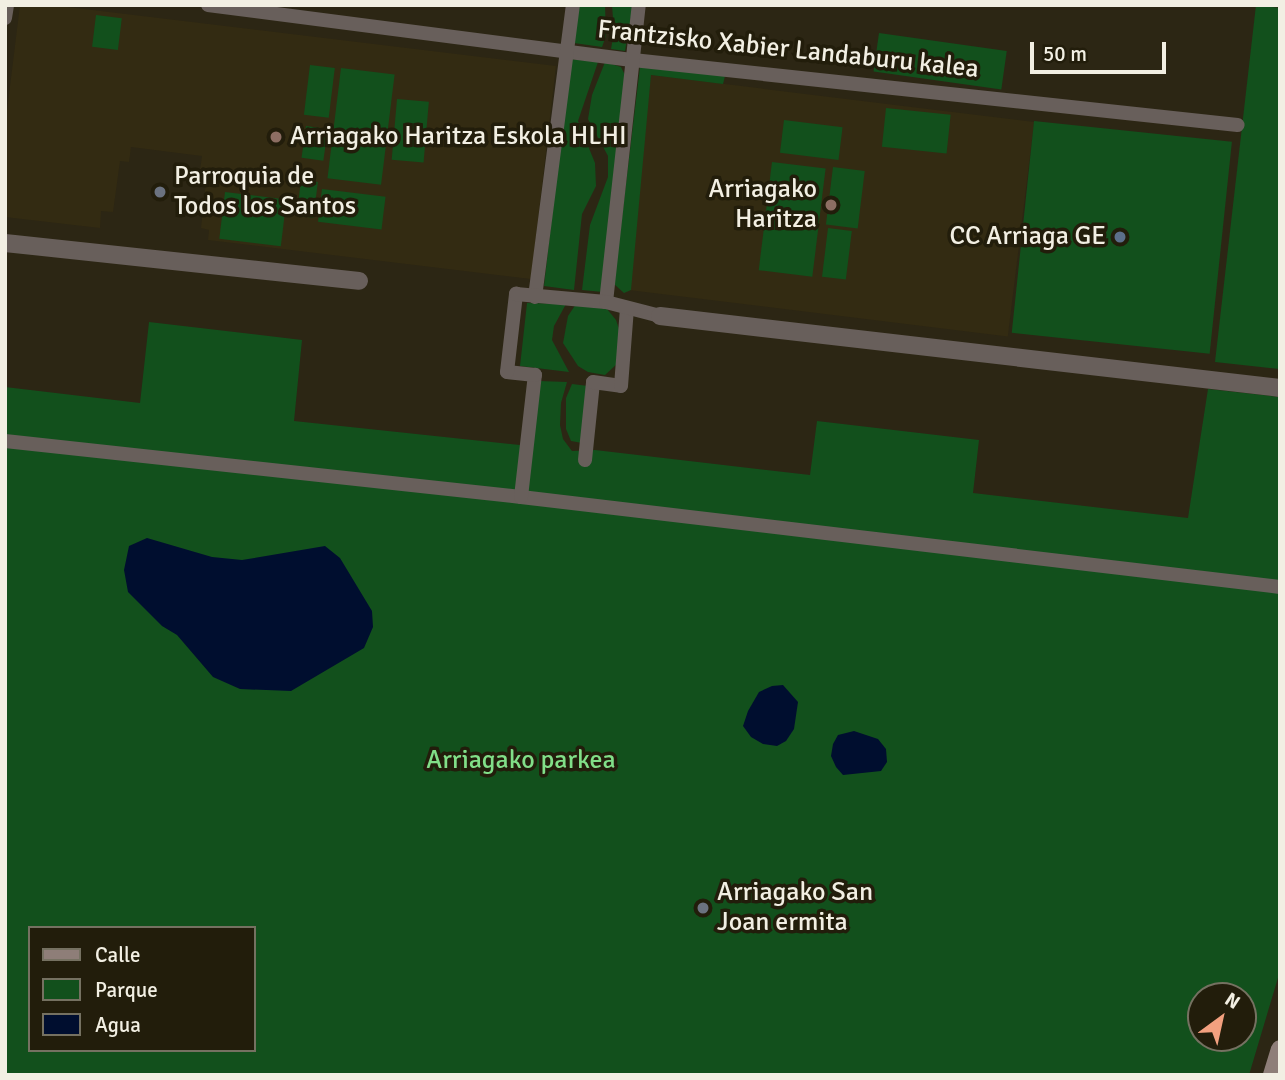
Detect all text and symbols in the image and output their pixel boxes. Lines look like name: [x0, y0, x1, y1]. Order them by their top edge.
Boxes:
street label: Frantzisko Xabier Landaburu kalea: [596, 14, 980, 86]
scale bar: [1033, 28, 1170, 72]
text: 50 m: [1043, 41, 1087, 67]
place label: Arriagako Haritza Eskola HLHI: [290, 121, 627, 153]
marker: Arriagako Haritza Eskola HLHI: [268, 129, 284, 145]
place label: Parroquia de Todos los Santos: [174, 161, 356, 222]
place label: Arriagako Haritza: [708, 174, 817, 235]
marker: Parroquia de Todos los Santos: [152, 184, 168, 200]
marker: Arriagako Haritza: [823, 197, 839, 213]
place label: CC Arriaga GE: [949, 221, 1106, 253]
marker: CC Arriaga GE: [1112, 229, 1128, 245]
park label: Arriagako parkea: [426, 745, 616, 777]
place label: Arriagako San Joan ermita: [717, 877, 873, 938]
marker: Arriagako San Joan ermita: [695, 900, 711, 916]
legend: [28, 926, 256, 1052]
text: Calle: [95, 942, 141, 968]
text: Parque: [95, 977, 158, 1003]
north arrow: [1187, 982, 1257, 1052]
text: N: [1220, 987, 1244, 1015]
text: Agua: [95, 1012, 141, 1038]

